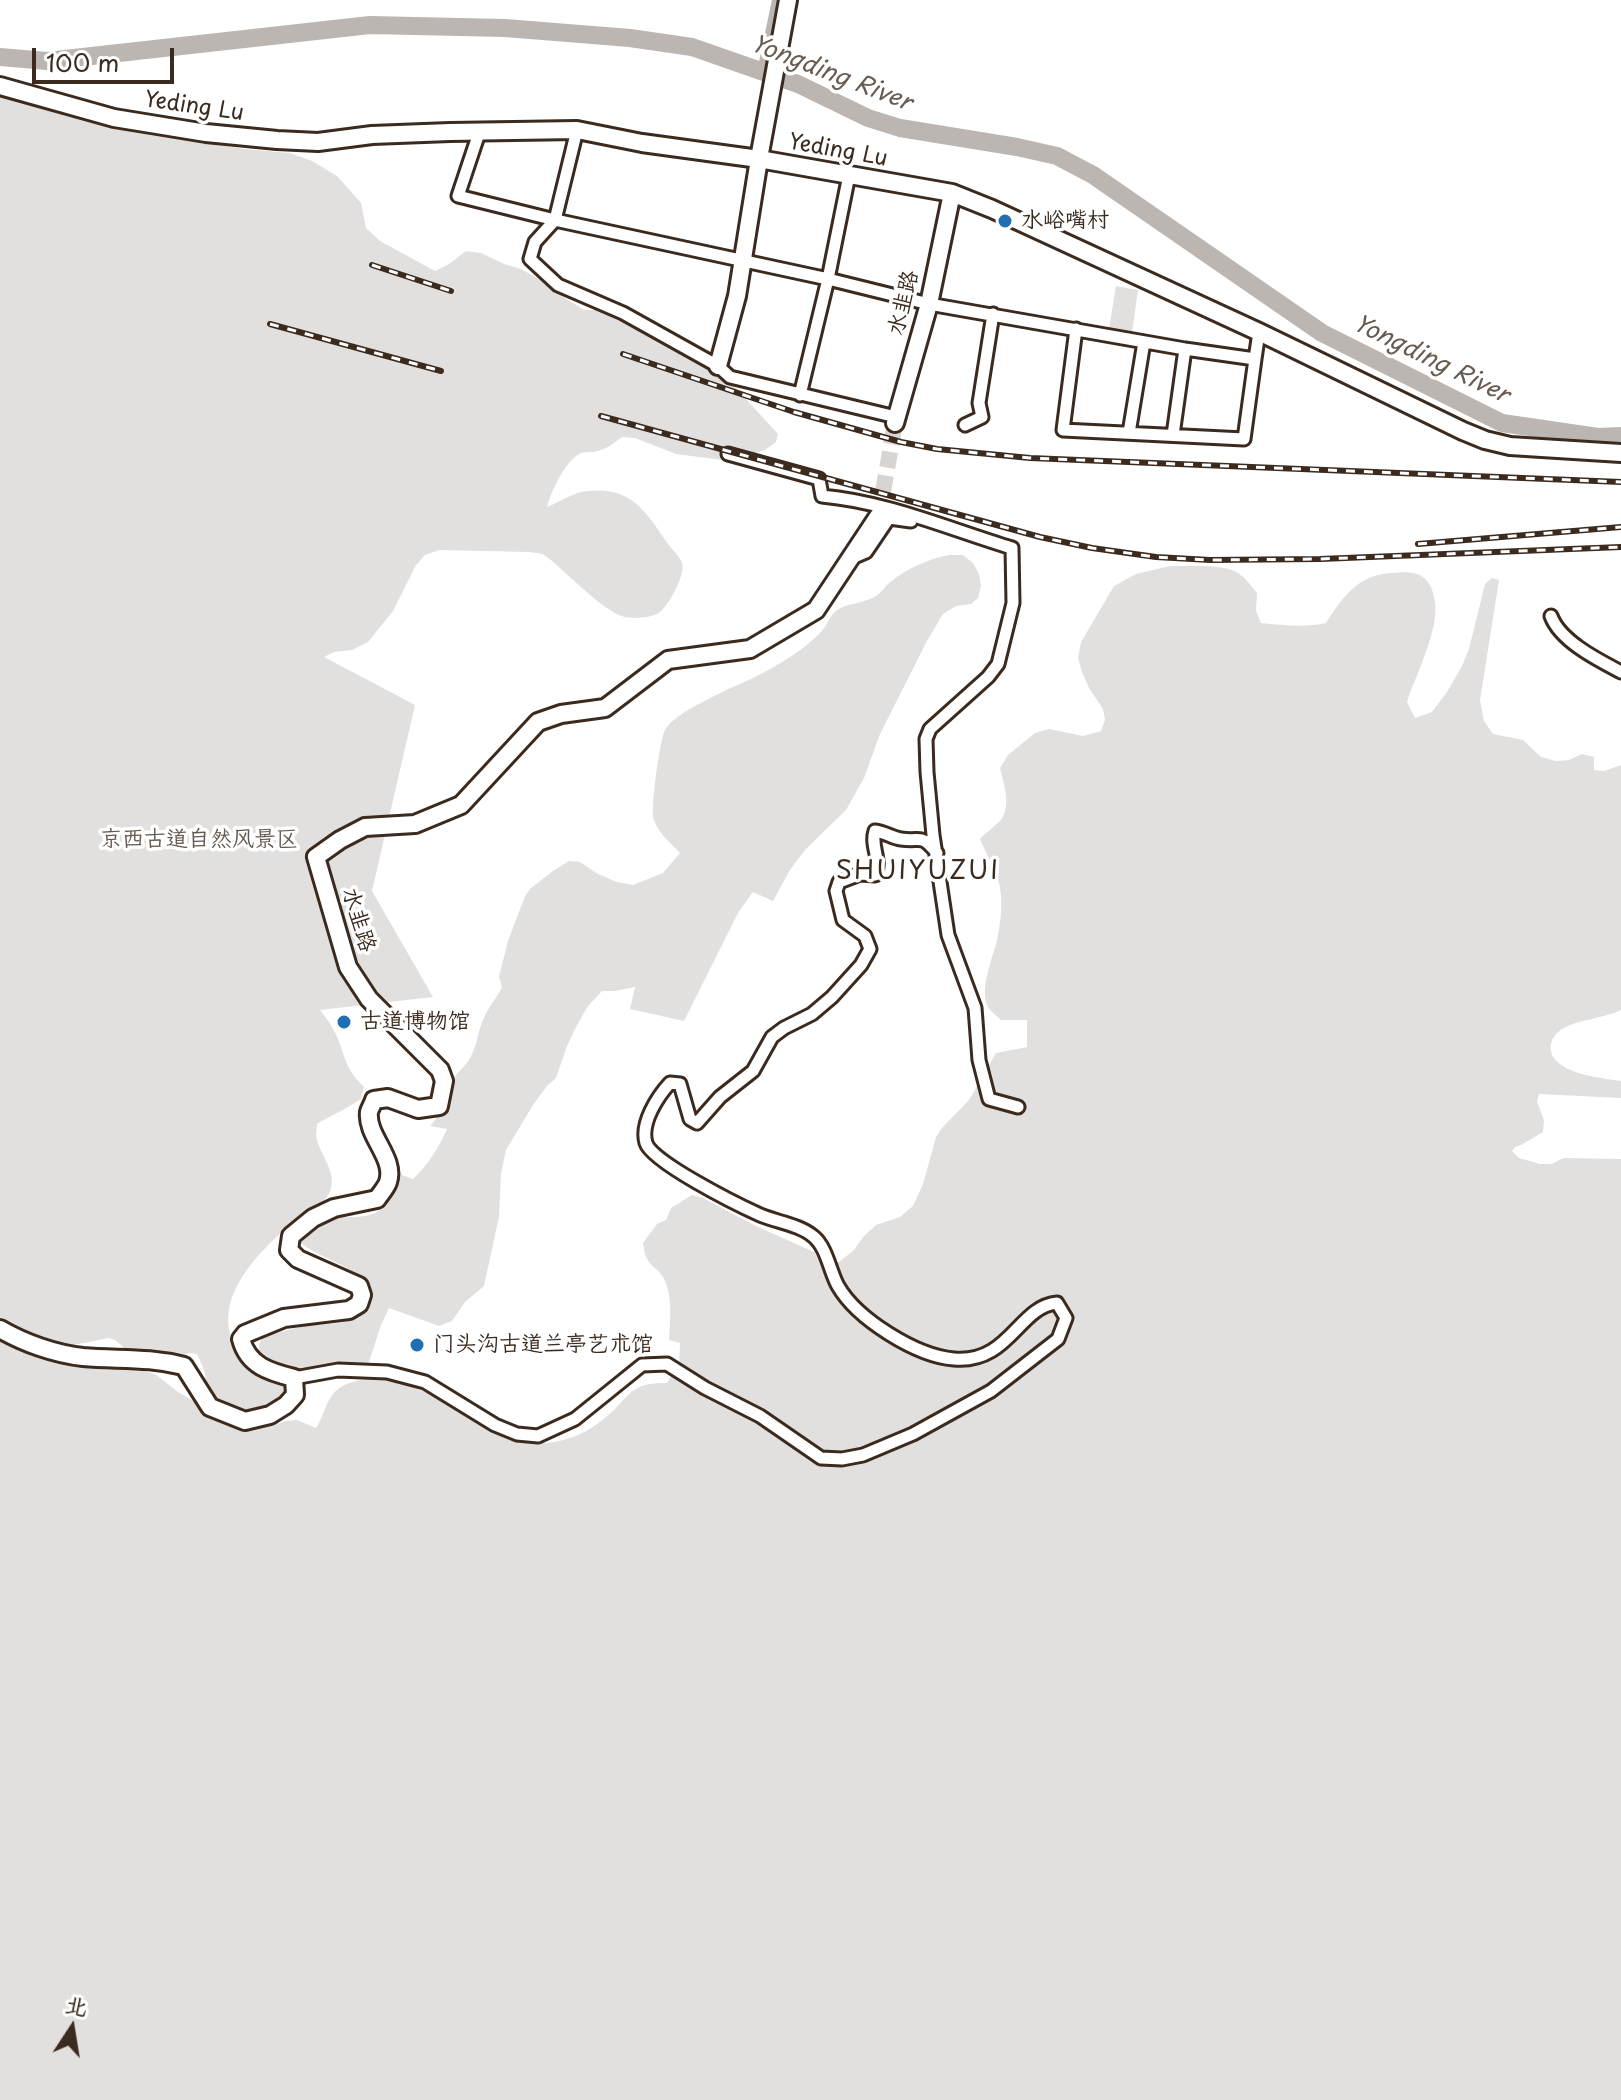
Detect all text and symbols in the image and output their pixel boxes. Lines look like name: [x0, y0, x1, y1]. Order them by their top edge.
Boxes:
water label: Yongding River: [747, 30, 915, 118]
scale bar: [36, 32, 178, 82]
text: 100 m: [46, 44, 119, 80]
street label: Yeding Lu: [143, 87, 245, 127]
street label: Yeding Lu: [787, 129, 889, 173]
place label: 水峪嘴村: [1021, 208, 1109, 234]
marker: 水峪嘴村: [996, 212, 1014, 230]
street label: 水韭路: [883, 268, 925, 338]
water label: Yongding River: [1348, 310, 1514, 410]
park label: 京西古道自然风景区: [100, 827, 298, 853]
district label: SHUIYUZUI: [836, 856, 1000, 888]
street label: 水韭路: [336, 885, 380, 955]
place label: 古道博物馆: [360, 1009, 470, 1035]
marker: 古道博物馆: [335, 1013, 353, 1031]
place label: 门头沟古道兰亭艺术馆: [433, 1332, 653, 1358]
marker: 门头沟古道兰亭艺术馆: [408, 1336, 426, 1354]
text: 北: [63, 1986, 91, 2022]
north arrow: [32, 1988, 112, 2068]

